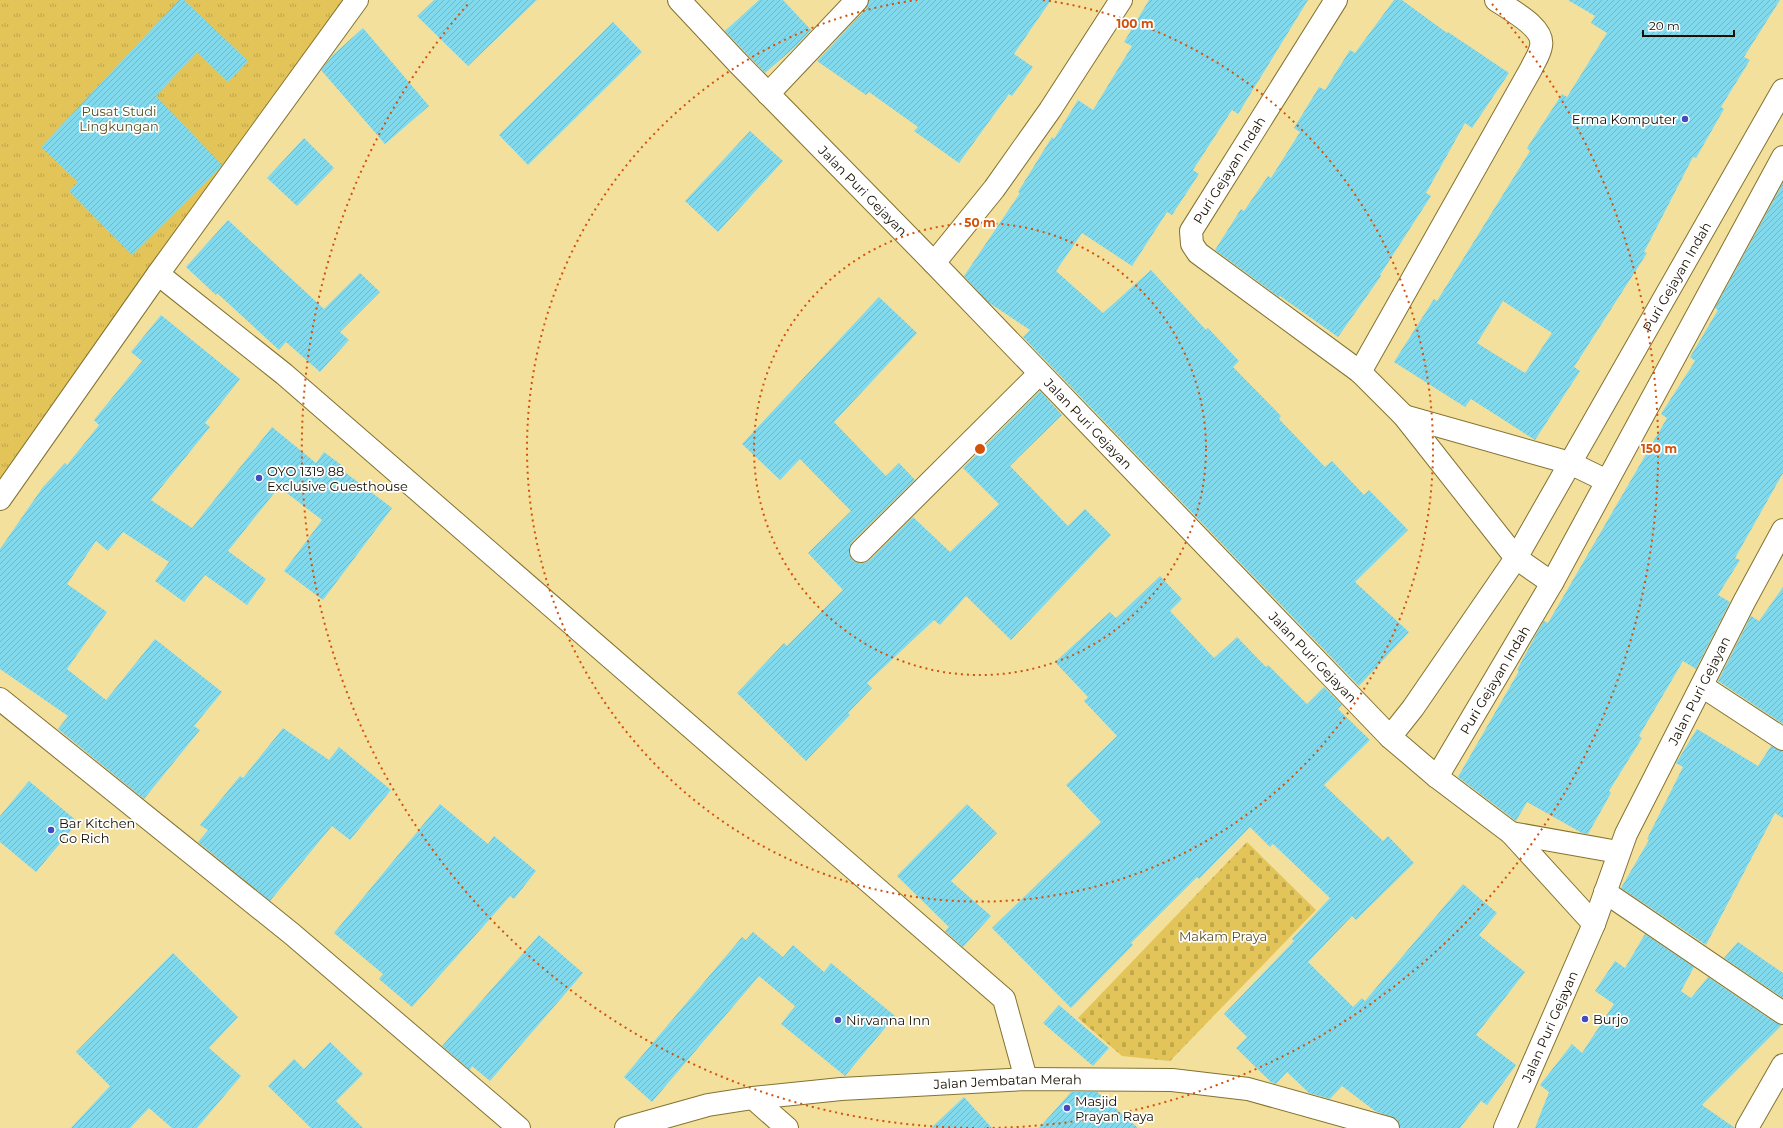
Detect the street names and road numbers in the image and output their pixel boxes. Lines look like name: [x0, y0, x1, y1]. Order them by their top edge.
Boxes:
street label: Puri Gejayan Indah: [1189, 113, 1269, 227]
street label: Jalan Puri Gejayan: [815, 142, 911, 239]
street label: Puri Gejayan Indah: [1639, 219, 1714, 334]
street label: Jalan Puri Gejayan: [1040, 374, 1136, 472]
street label: Jalan Puri Gejayan: [1265, 608, 1360, 706]
street label: Puri Gejayan Indah: [1456, 623, 1533, 737]
street label: Jalan Puri Gejayan: [1664, 634, 1733, 748]
street label: Jalan Puri Gejayan: [1518, 968, 1581, 1085]
street label: Jalan Jembatan Merah: [932, 1071, 1082, 1092]

